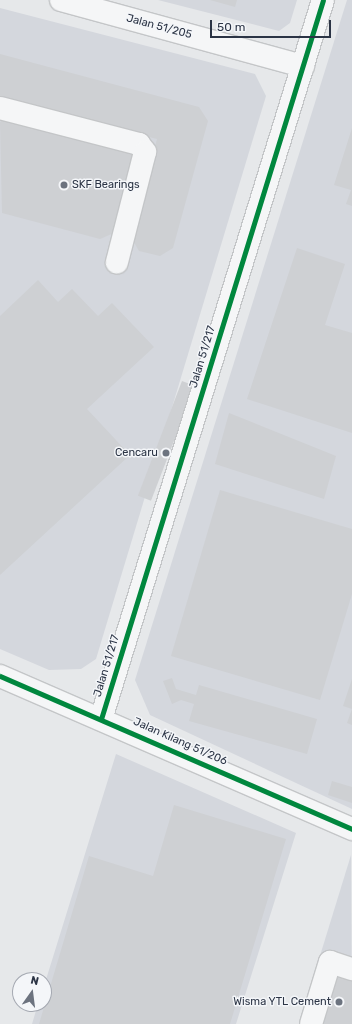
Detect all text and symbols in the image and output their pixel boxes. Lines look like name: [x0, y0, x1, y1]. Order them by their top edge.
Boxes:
street label: Jalan 51/205: [125, 12, 193, 42]
scale bar: [212, 12, 333, 38]
text: 50 m: [217, 20, 245, 34]
place label: SKF Bearings: [72, 178, 140, 192]
marker: SKF Bearings: [59, 180, 69, 190]
street label: Jalan 51/217: [187, 324, 219, 390]
place label: Cencaru: [115, 446, 158, 460]
marker: Cencaru: [161, 448, 171, 458]
street label: Jalan 51/217: [91, 633, 123, 699]
street label: Jalan Kilang 51/206: [131, 715, 229, 769]
north arrow: [12, 972, 52, 1012]
text: N: [29, 974, 40, 988]
place label: Wisma YTL Cement: [233, 995, 331, 1009]
marker: Wisma YTL Cement: [334, 997, 344, 1007]

